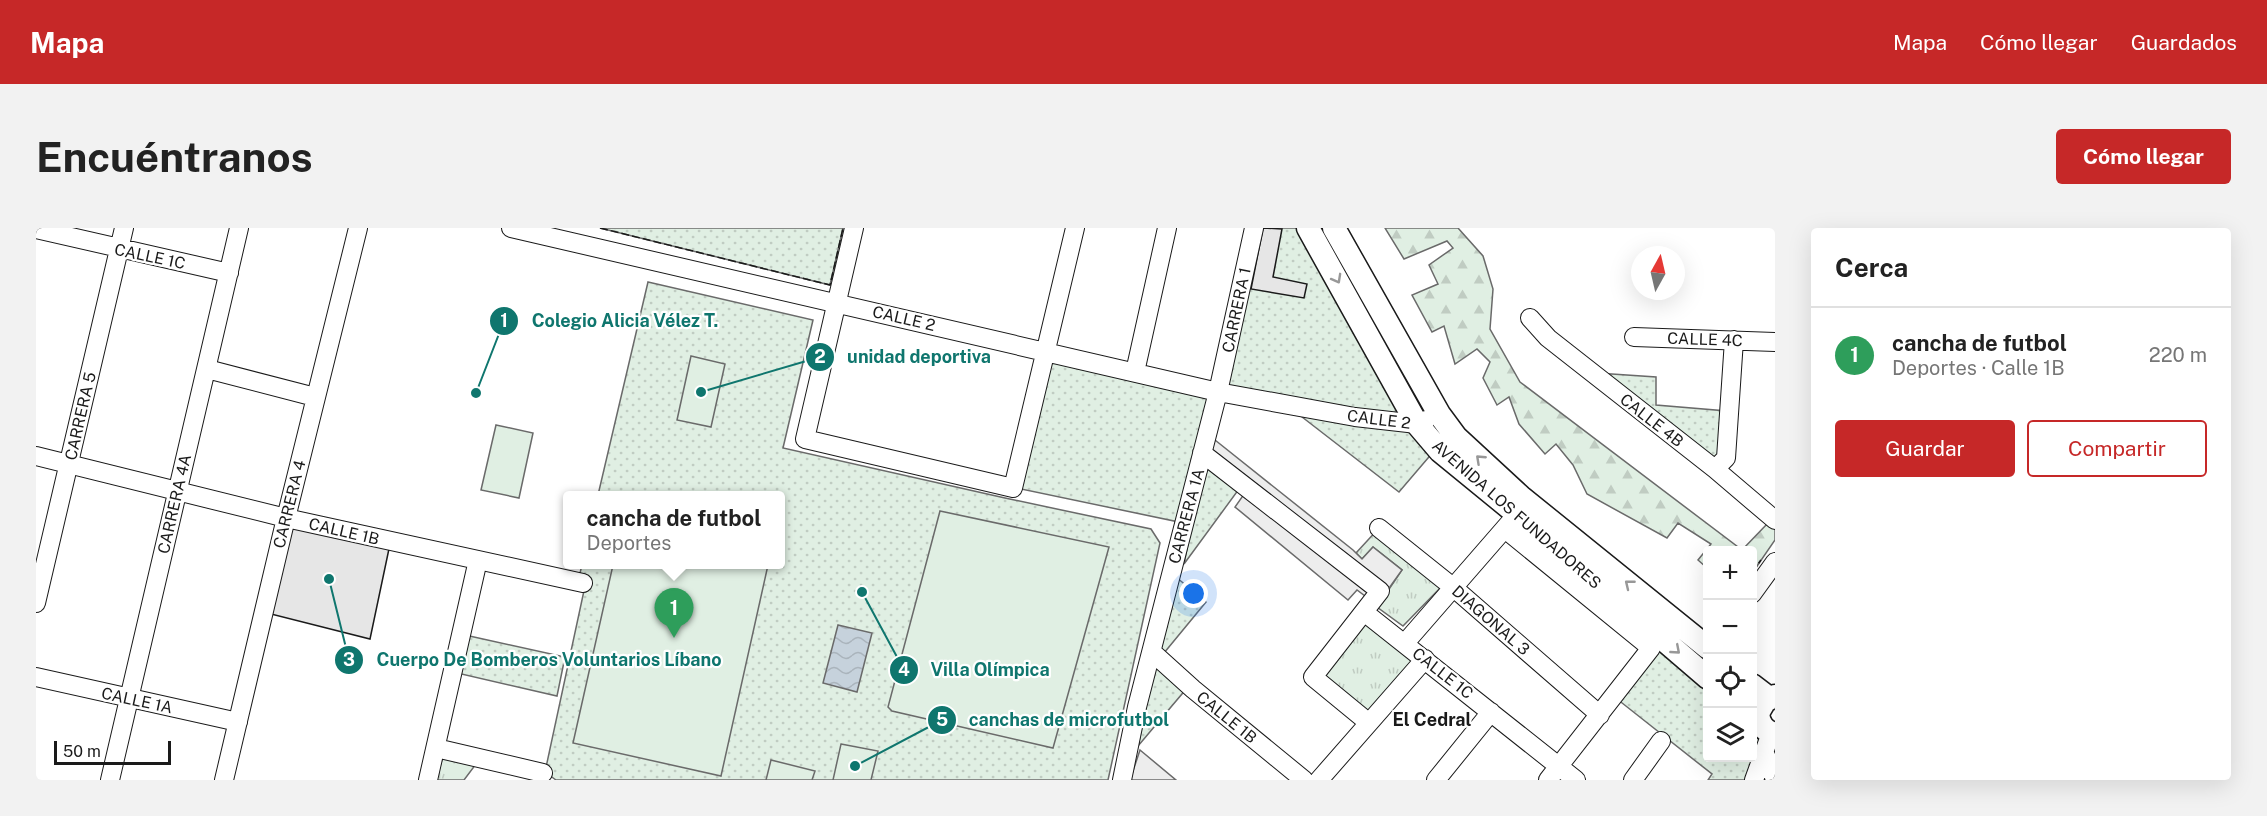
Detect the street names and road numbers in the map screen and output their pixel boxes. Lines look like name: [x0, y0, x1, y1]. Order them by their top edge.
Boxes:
street label: CALLE 1C: [113, 240, 187, 273]
street label: CARRERA 1: [1218, 266, 1255, 354]
street label: CALLE 2: [871, 302, 937, 335]
street label: CALLE 4C: [1667, 329, 1743, 350]
street label: CARRERA 5: [61, 370, 100, 462]
street label: CALLE 4B: [1616, 390, 1687, 451]
street label: CALLE 2: [1346, 406, 1412, 433]
street label: AVENIDA LOS FUNDADORES: [1428, 436, 1605, 593]
street label: CARRERA 4A: [154, 453, 195, 556]
street label: CARRERA 4: [269, 458, 310, 550]
street label: CARRERA 1A: [1165, 466, 1208, 566]
street label: CALLE 1B: [307, 514, 381, 549]
street label: DIAGONAL 3: [1448, 582, 1533, 659]
street label: CALLE 1C: [1408, 644, 1477, 703]
street label: CALLE 1A: [100, 684, 174, 717]
street label: CALLE 1B: [1193, 687, 1261, 747]

